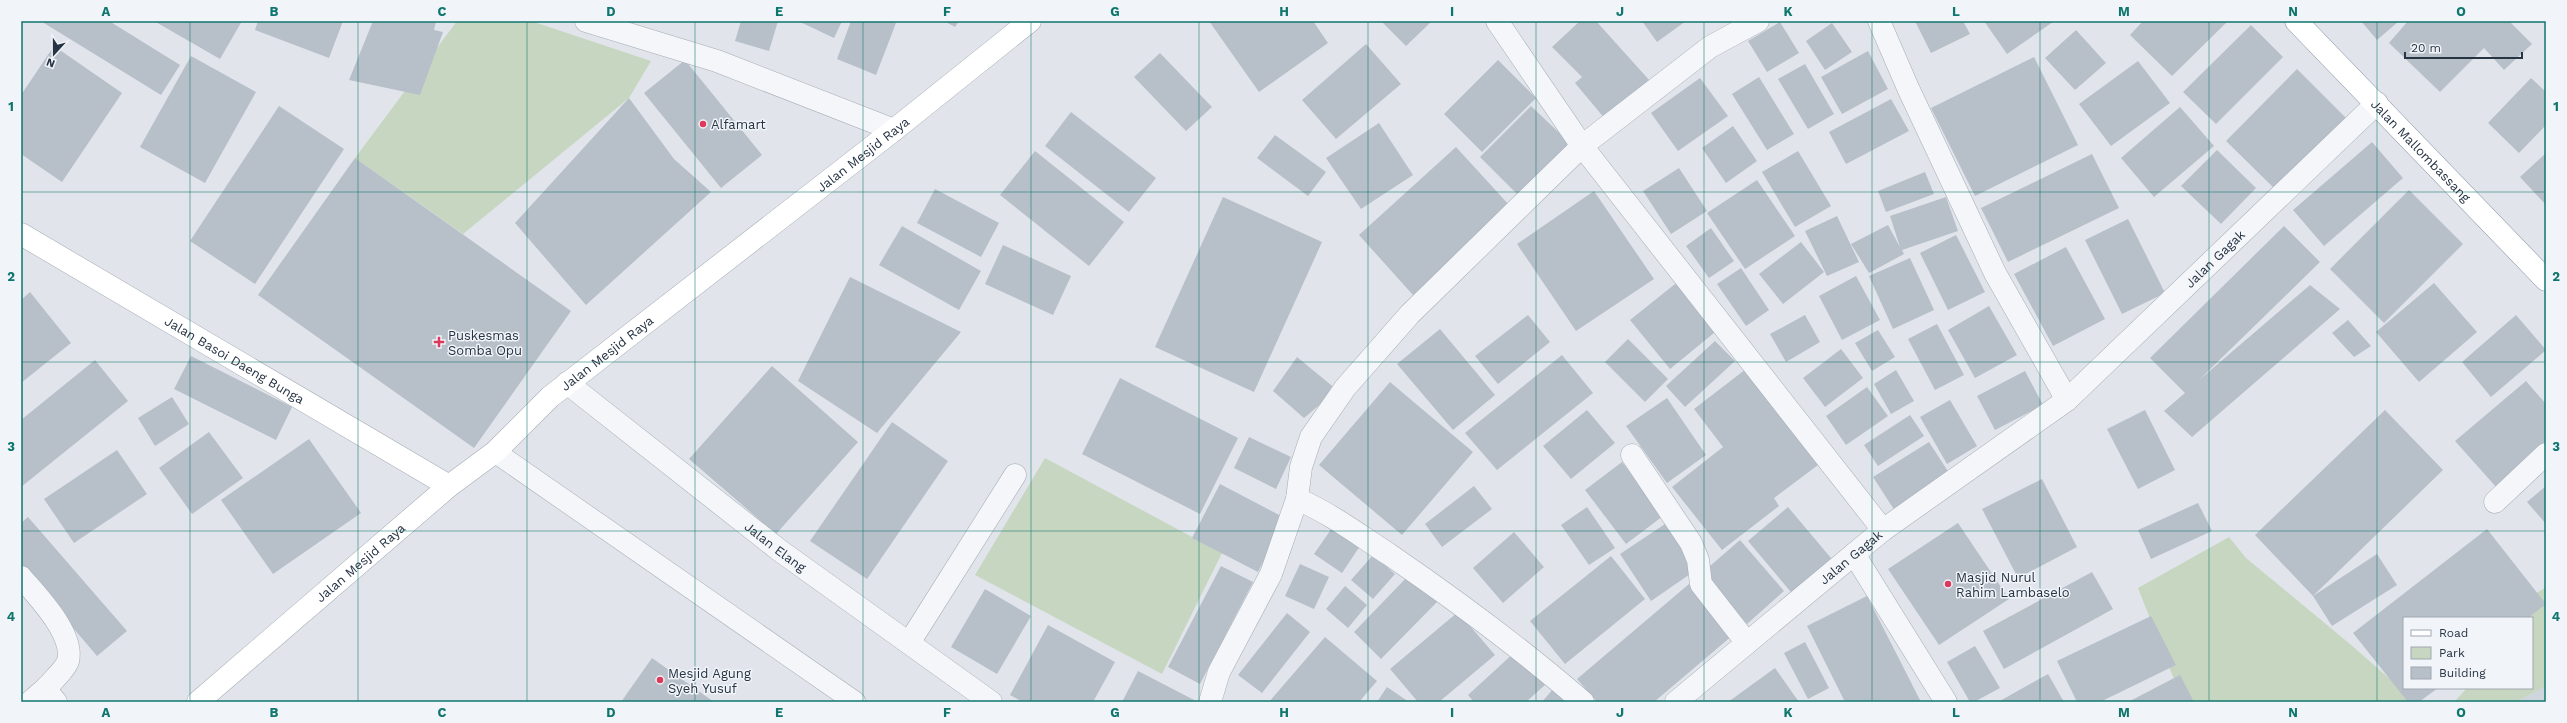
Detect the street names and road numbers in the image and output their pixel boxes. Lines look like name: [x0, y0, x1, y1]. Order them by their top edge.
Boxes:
street label: Jalan Mallombassang: [2368, 97, 2473, 205]
street label: Jalan Mesjid Raya: [814, 114, 913, 195]
street label: Jalan Gagak: [2182, 226, 2248, 291]
street label: Jalan Mesjid Raya: [558, 312, 657, 394]
street label: Jalan Basoi Daeng Bunga: [162, 313, 307, 407]
street label: Jalan Elang: [742, 519, 809, 575]
street label: Jalan Mesjid Raya: [313, 520, 409, 605]
street label: Jalan Gagak: [1817, 527, 1886, 588]

